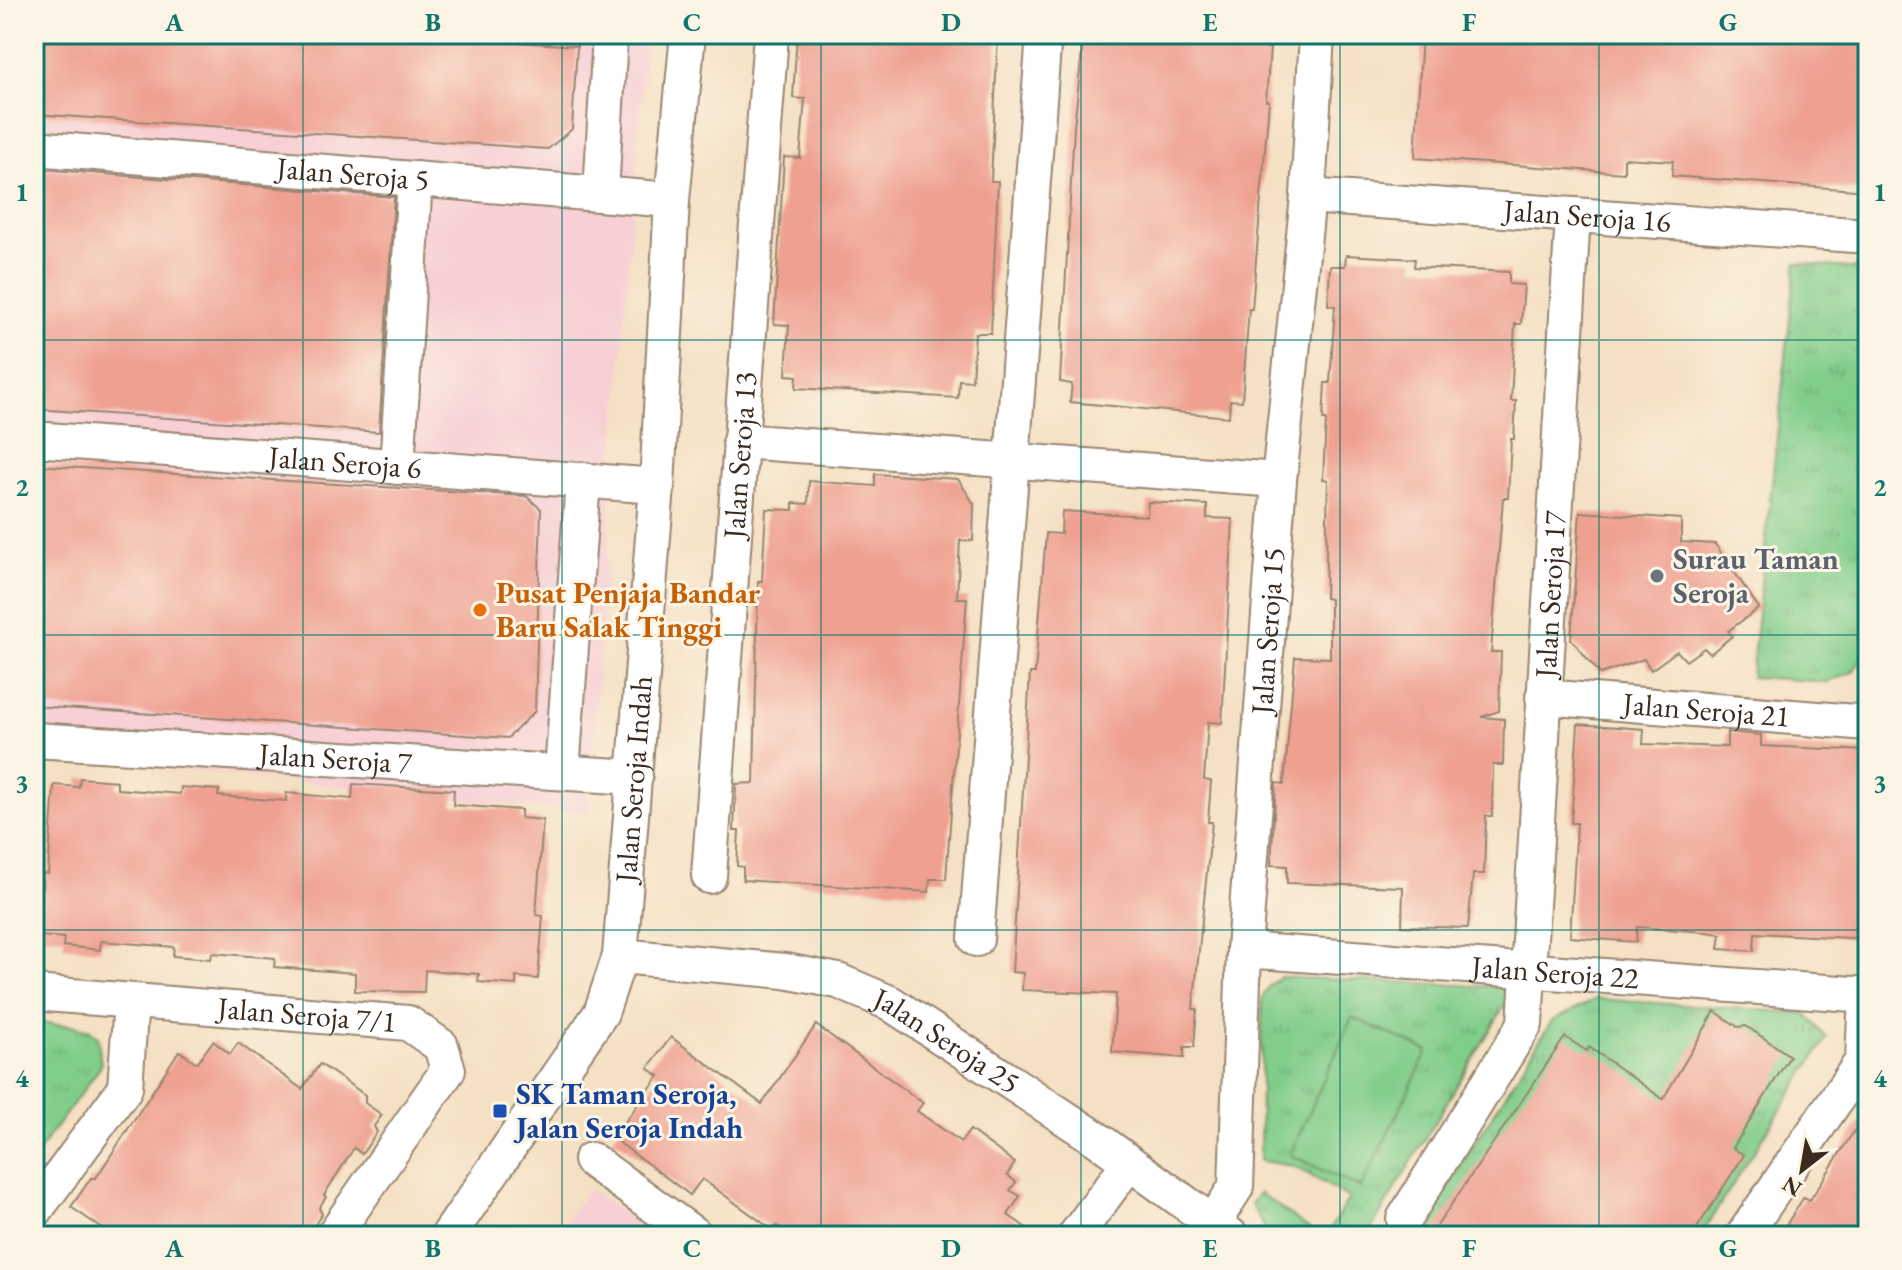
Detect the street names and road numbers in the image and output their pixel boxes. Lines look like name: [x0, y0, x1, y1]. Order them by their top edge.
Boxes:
street label: Jalan Seroja 5: [272, 148, 431, 199]
street label: Jalan Seroja 16: [1499, 190, 1672, 241]
street label: Jalan Seroja 13: [714, 370, 765, 543]
street label: Jalan Seroja 6: [264, 437, 423, 487]
street label: Jalan Seroja 17: [1525, 509, 1574, 682]
street label: Jalan Seroja 15: [1241, 546, 1293, 719]
street label: Jalan Seroja Indah: [606, 674, 661, 887]
street label: Jalan Seroja 21: [1619, 683, 1791, 736]
street label: Jalan Seroja 7: [255, 734, 414, 782]
street label: Jalan Seroja 22: [1467, 946, 1641, 997]
street label: Jalan Seroja 25: [865, 977, 1028, 1102]
street label: Jalan Seroja 7/1: [213, 988, 398, 1041]

